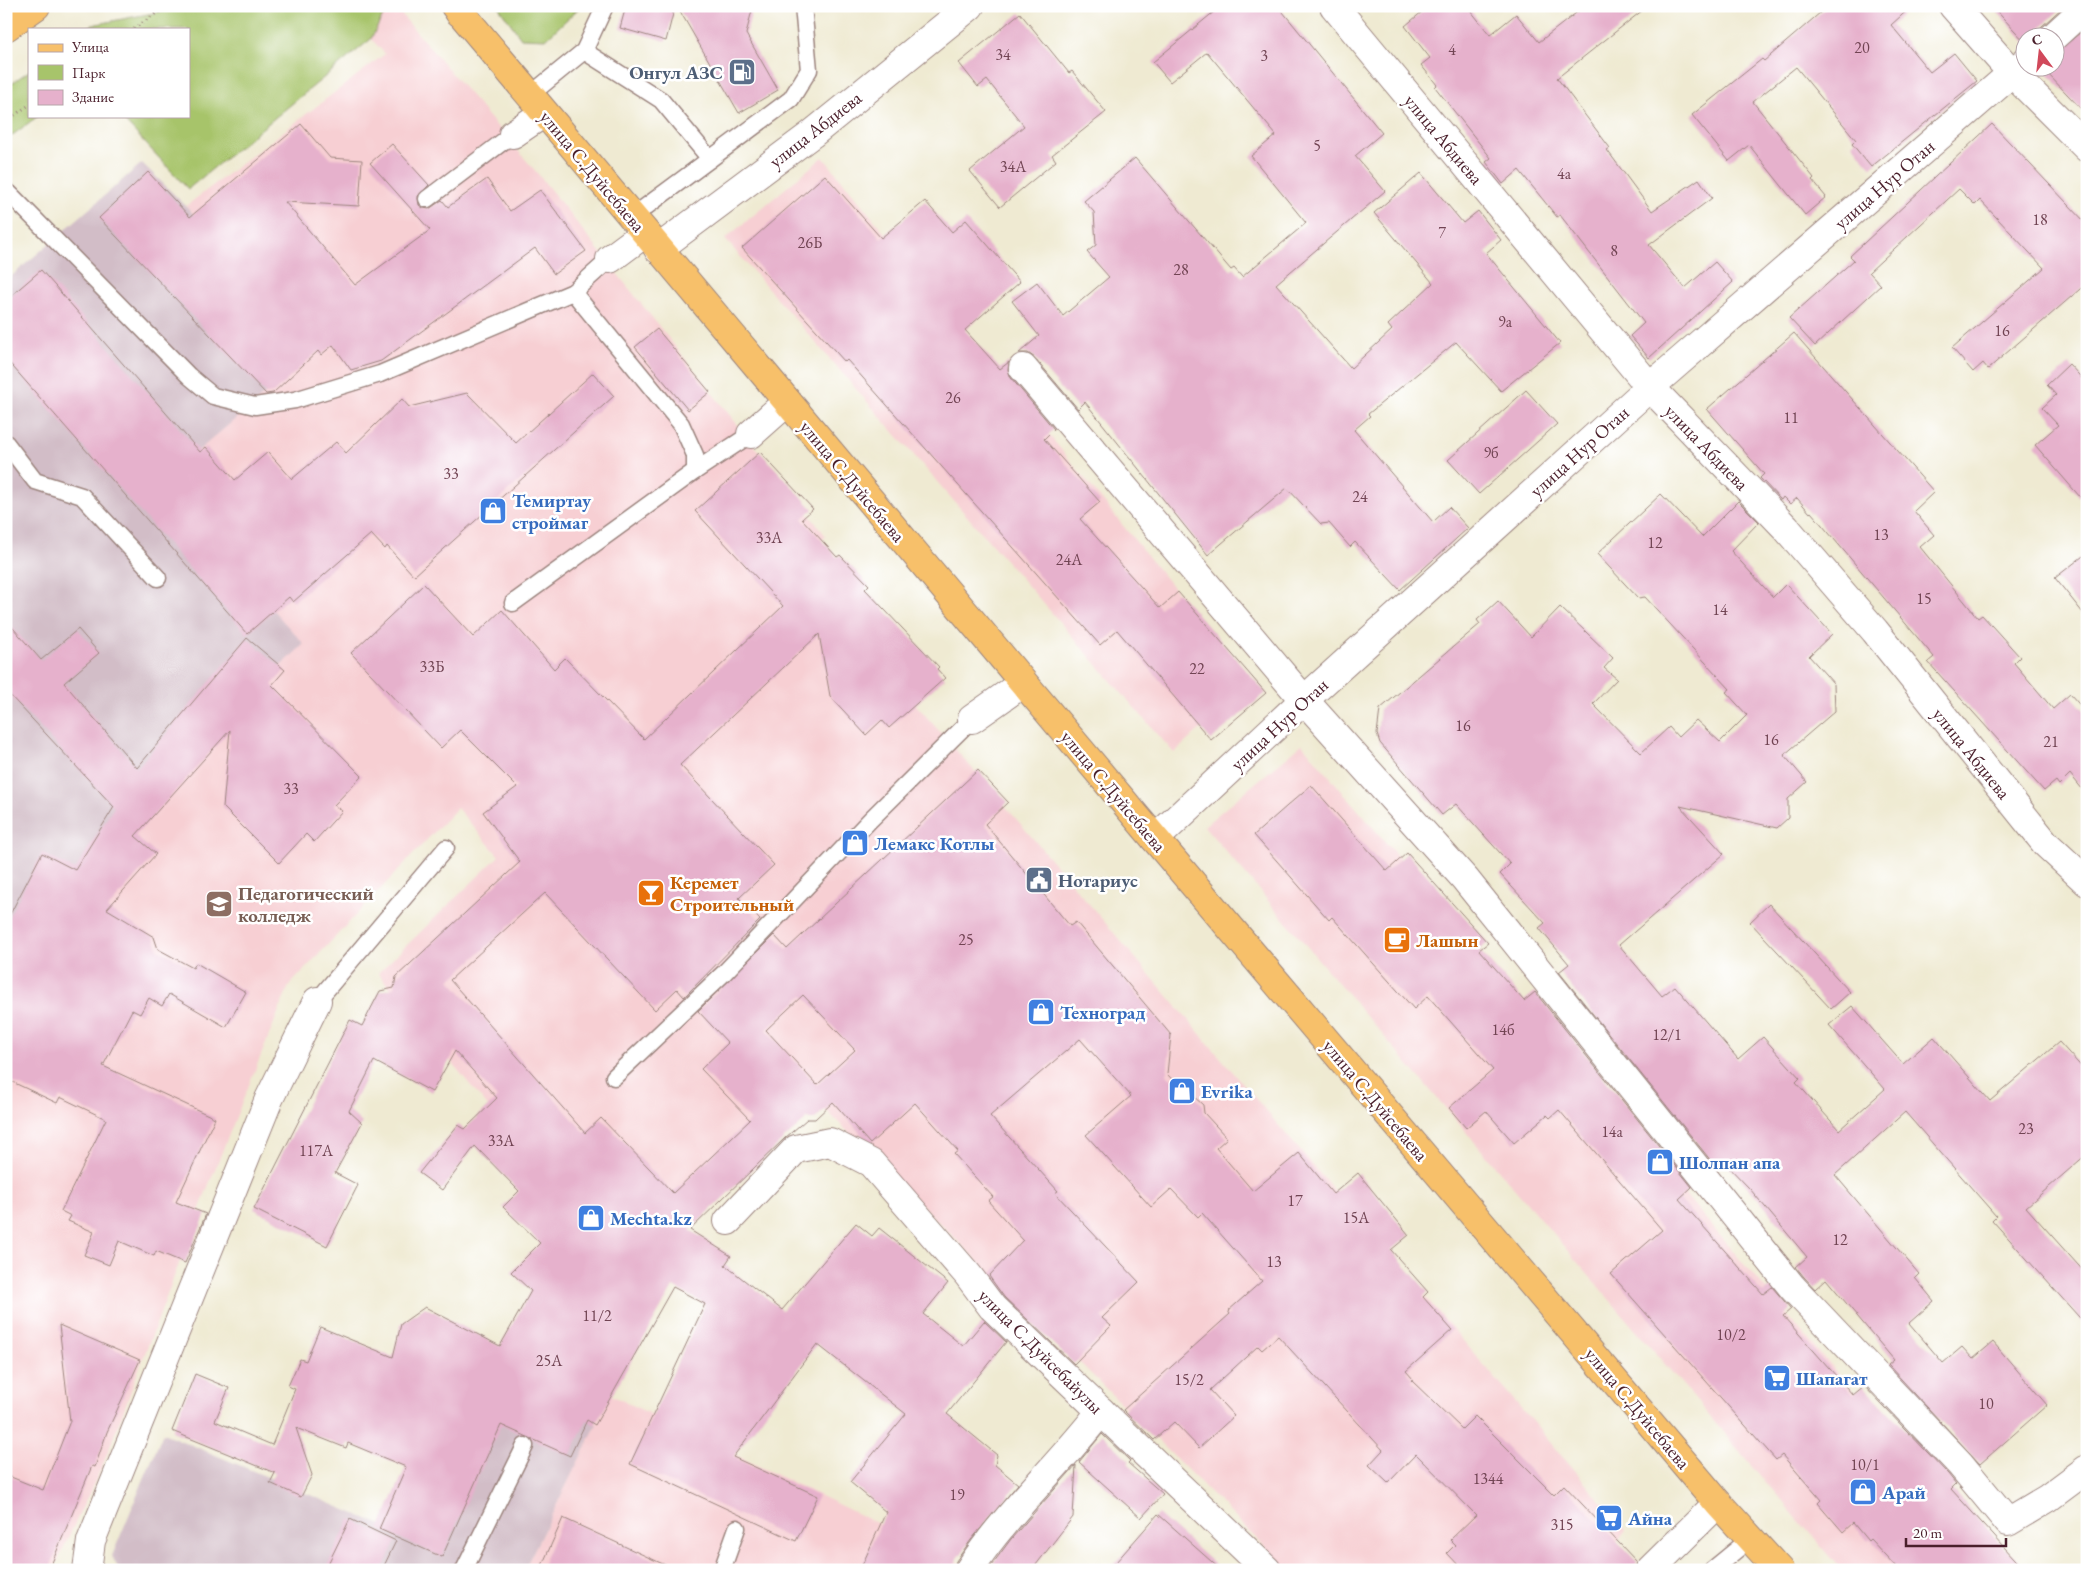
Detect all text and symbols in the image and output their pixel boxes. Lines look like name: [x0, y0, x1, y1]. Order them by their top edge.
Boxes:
legend: [28, 28, 190, 118]
north arrow: [2016, 28, 2066, 78]
text: С: [2030, 29, 2044, 49]
text: Улица: [71, 37, 109, 56]
house number: 20: [1854, 37, 1870, 58]
house number: 4: [1448, 39, 1456, 60]
house number: 34: [995, 44, 1011, 65]
house number: 3: [1260, 45, 1268, 66]
fuel station icon: Онгул АЗС: [727, 57, 757, 87]
place label: Онгул АЗС: [629, 60, 723, 85]
text: Парк: [72, 63, 105, 82]
street label: улица Абдиева: [764, 85, 867, 173]
text: Здание: [72, 87, 114, 106]
street label: улица Абдиева: [1398, 89, 1489, 190]
street label: улица С.Дуйсебаева: [534, 105, 651, 238]
street label: улица Нур Отан: [1829, 134, 1940, 235]
house number: 5: [1313, 135, 1321, 156]
house number: 34А: [1000, 156, 1027, 177]
house number: 4а: [1557, 163, 1572, 184]
house number: 18: [2032, 209, 2048, 230]
house number: 7: [1438, 222, 1446, 243]
house number: 26Б: [798, 232, 822, 253]
house number: 8: [1610, 240, 1618, 261]
house number: 28: [1173, 259, 1189, 280]
house number: 9а: [1498, 311, 1513, 332]
house number: 16: [1994, 320, 2010, 341]
house number: 26: [945, 387, 961, 408]
street label: улица Абдиева: [1659, 399, 1755, 496]
street label: улица Нур Отан: [1524, 400, 1634, 503]
house number: 11: [1783, 407, 1799, 428]
street label: улица С.Дуйсебаева: [794, 415, 911, 548]
house number: 9б: [1483, 442, 1499, 463]
house number: 33: [443, 463, 459, 484]
house number: 24: [1352, 486, 1368, 507]
place label: Темиртау строймаг: [512, 488, 592, 535]
shop icon: Темиртау строймаг: [478, 496, 508, 526]
house number: 13: [1873, 524, 1889, 545]
house number: 33А: [756, 527, 783, 548]
house number: 12: [1647, 532, 1663, 553]
house number: 24А: [1056, 549, 1083, 570]
house number: 15: [1916, 588, 1932, 609]
house number: 14: [1712, 599, 1728, 620]
house number: 33Б: [420, 656, 444, 677]
house number: 22: [1189, 658, 1205, 679]
street label: улица Нур Отан: [1225, 672, 1334, 776]
street label: улица Абдиева: [1927, 702, 2017, 805]
house number: 16: [1455, 715, 1471, 736]
street label: улица С.Дуйсебаева: [1055, 725, 1172, 858]
house number: 16: [1763, 729, 1779, 750]
house number: 21: [2043, 731, 2059, 752]
house number: 33: [283, 778, 299, 799]
shop icon: Лемакс Котлы: [840, 828, 870, 858]
place label: Лемакс Котлы: [874, 831, 995, 856]
public building icon: Нотариус: [1024, 865, 1054, 895]
place label: Нотариус: [1058, 868, 1138, 893]
place label: Керемет Строительный: [670, 870, 794, 917]
bar icon: Керемет Строительный: [636, 878, 666, 908]
place label: Педагогический колледж: [238, 881, 374, 928]
school or university icon: Педагогический колледж: [204, 889, 234, 919]
cafe icon: Лашын: [1382, 925, 1412, 955]
place label: Лашын: [1416, 928, 1478, 953]
house number: 25: [958, 929, 974, 950]
shop icon: Техноград: [1026, 997, 1056, 1027]
place label: Техноград: [1060, 1000, 1145, 1025]
house number: 14б: [1492, 1019, 1515, 1040]
house number: 12/1: [1652, 1024, 1682, 1045]
street label: улица С.Дуйсебаева: [1317, 1034, 1434, 1167]
shop icon: Evrika: [1167, 1076, 1197, 1106]
place label: Evrika: [1201, 1079, 1253, 1104]
house number: 23: [2018, 1118, 2034, 1139]
house number: 14а: [1601, 1121, 1623, 1142]
house number: 33А: [488, 1130, 515, 1151]
house number: 117А: [299, 1140, 334, 1161]
shop icon: Шолпан апа: [1645, 1147, 1675, 1177]
place label: Шолпан апа: [1679, 1150, 1781, 1175]
house number: 17: [1287, 1190, 1303, 1211]
shop icon: Mechta.kz: [576, 1203, 606, 1233]
place label: Mechta.kz: [610, 1206, 692, 1231]
house number: 15А: [1343, 1207, 1370, 1228]
house number: 12: [1832, 1229, 1848, 1250]
house number: 13: [1266, 1251, 1282, 1272]
street label: улица С.Дуйсебайулы: [973, 1283, 1109, 1420]
house number: 11/2: [582, 1305, 612, 1326]
house number: 10/2: [1716, 1324, 1746, 1345]
street label: улица С.Дуйсебаева: [1579, 1342, 1696, 1475]
house number: 25А: [536, 1350, 563, 1371]
supermarket icon: Шапагат: [1762, 1363, 1792, 1393]
place label: Шапагат: [1796, 1366, 1868, 1391]
house number: 15/2: [1174, 1369, 1204, 1390]
house number: 10: [1978, 1393, 1994, 1414]
house number: 10/1: [1850, 1454, 1880, 1475]
house number: 1344: [1473, 1468, 1504, 1489]
shop icon: Арай: [1848, 1477, 1878, 1507]
place label: Арай: [1881, 1480, 1926, 1505]
house number: 19: [949, 1484, 965, 1505]
supermarket icon: Айна: [1594, 1503, 1624, 1533]
place label: Айна: [1627, 1506, 1673, 1531]
house number: 315: [1550, 1514, 1574, 1535]
scale bar: [1906, 1516, 2006, 1548]
text: 20 m: [1913, 1523, 1942, 1542]

